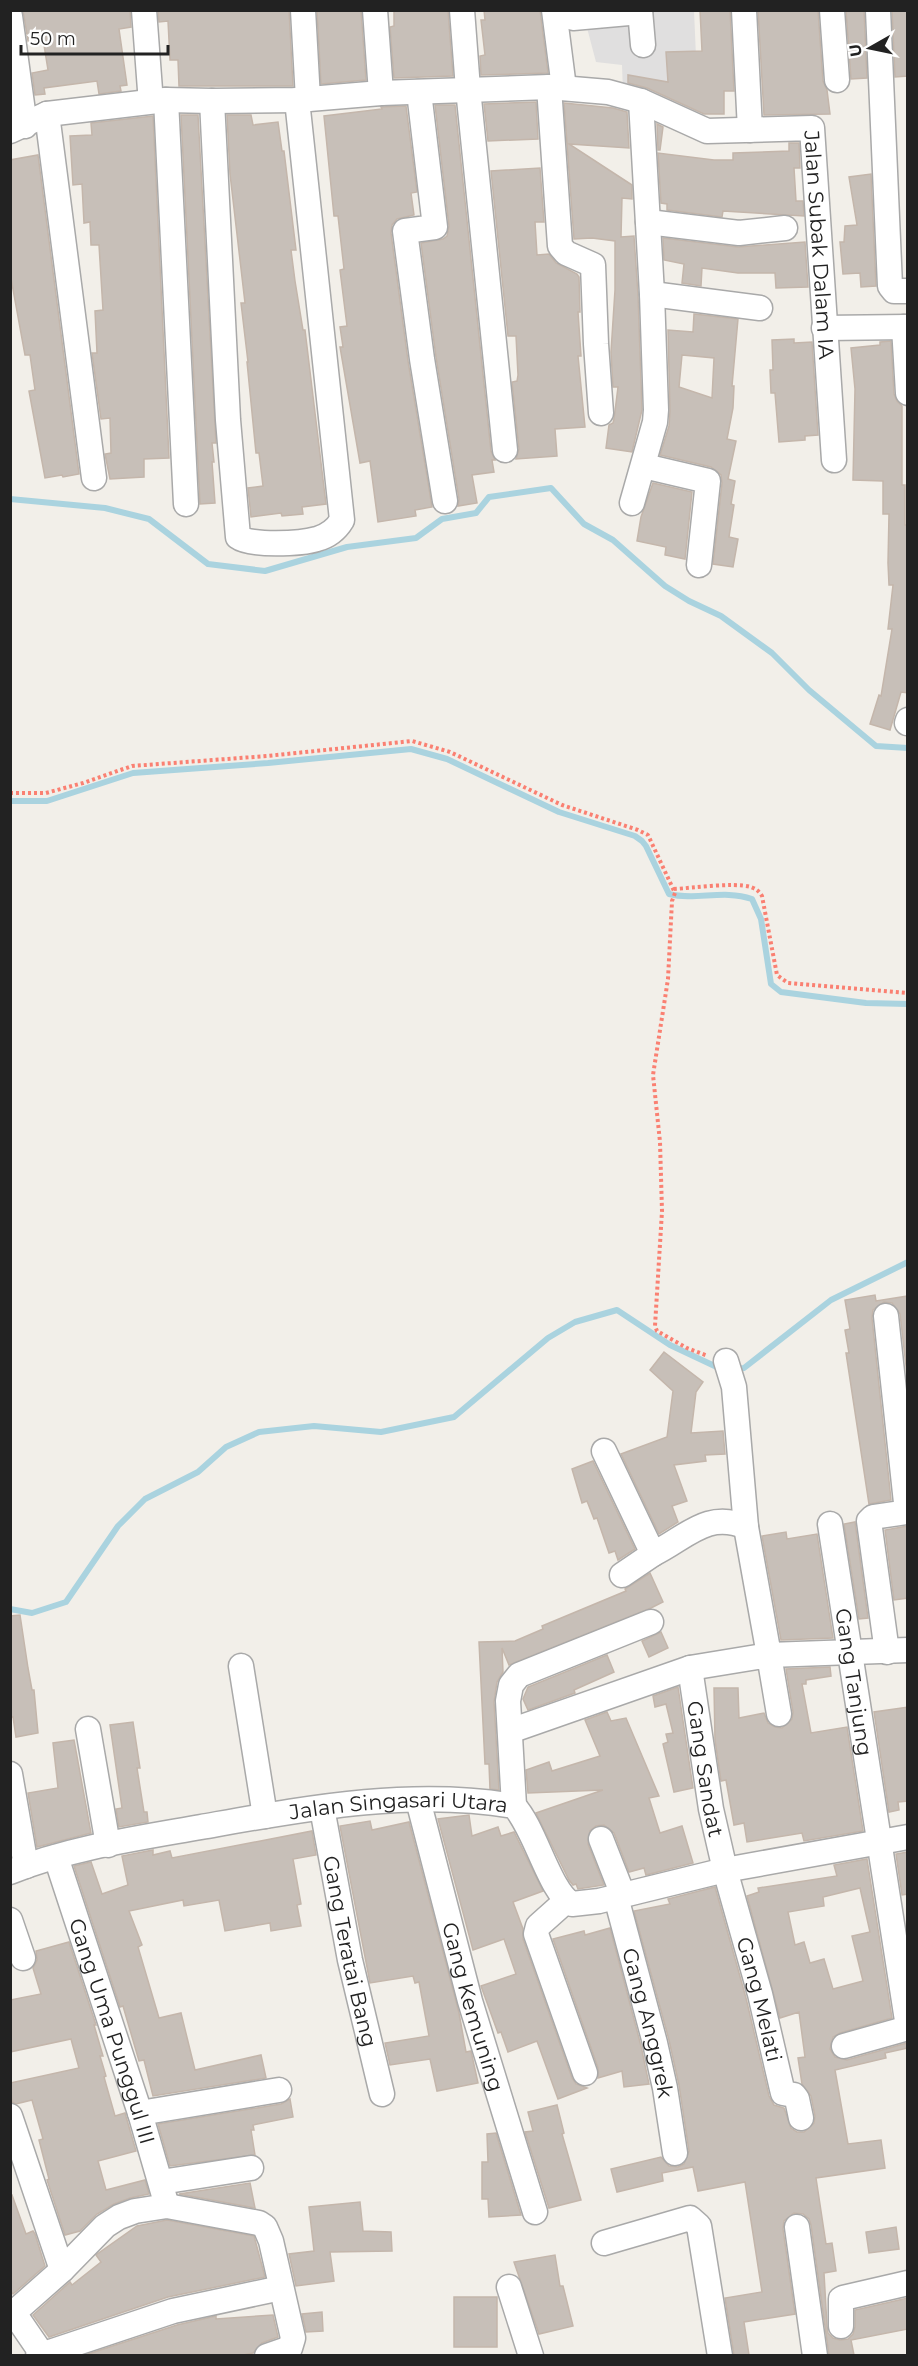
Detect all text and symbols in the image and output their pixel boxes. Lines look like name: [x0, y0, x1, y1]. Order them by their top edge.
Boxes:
scale bar: [21, 18, 168, 56]
north arrow: [840, 18, 900, 78]
text: 50 m: [30, 28, 76, 50]
text: U: [845, 43, 866, 58]
street label: Jalan Subak Dalam IA: [800, 129, 840, 361]
street label: Gang Tanjung: [831, 1606, 878, 1758]
street label: Gang Sandat: [683, 1699, 729, 1839]
street label: Jalan Singasari Utara: [286, 1787, 510, 1824]
street label: Gang Teratai Bang: [319, 1854, 383, 2049]
street label: Gang Uma Punggul III: [64, 1915, 161, 2147]
street label: Gang Kemuning: [438, 1919, 510, 2094]
street label: Gang Melati: [732, 1934, 788, 2064]
street label: Gang Anggrek: [618, 1945, 679, 2100]

